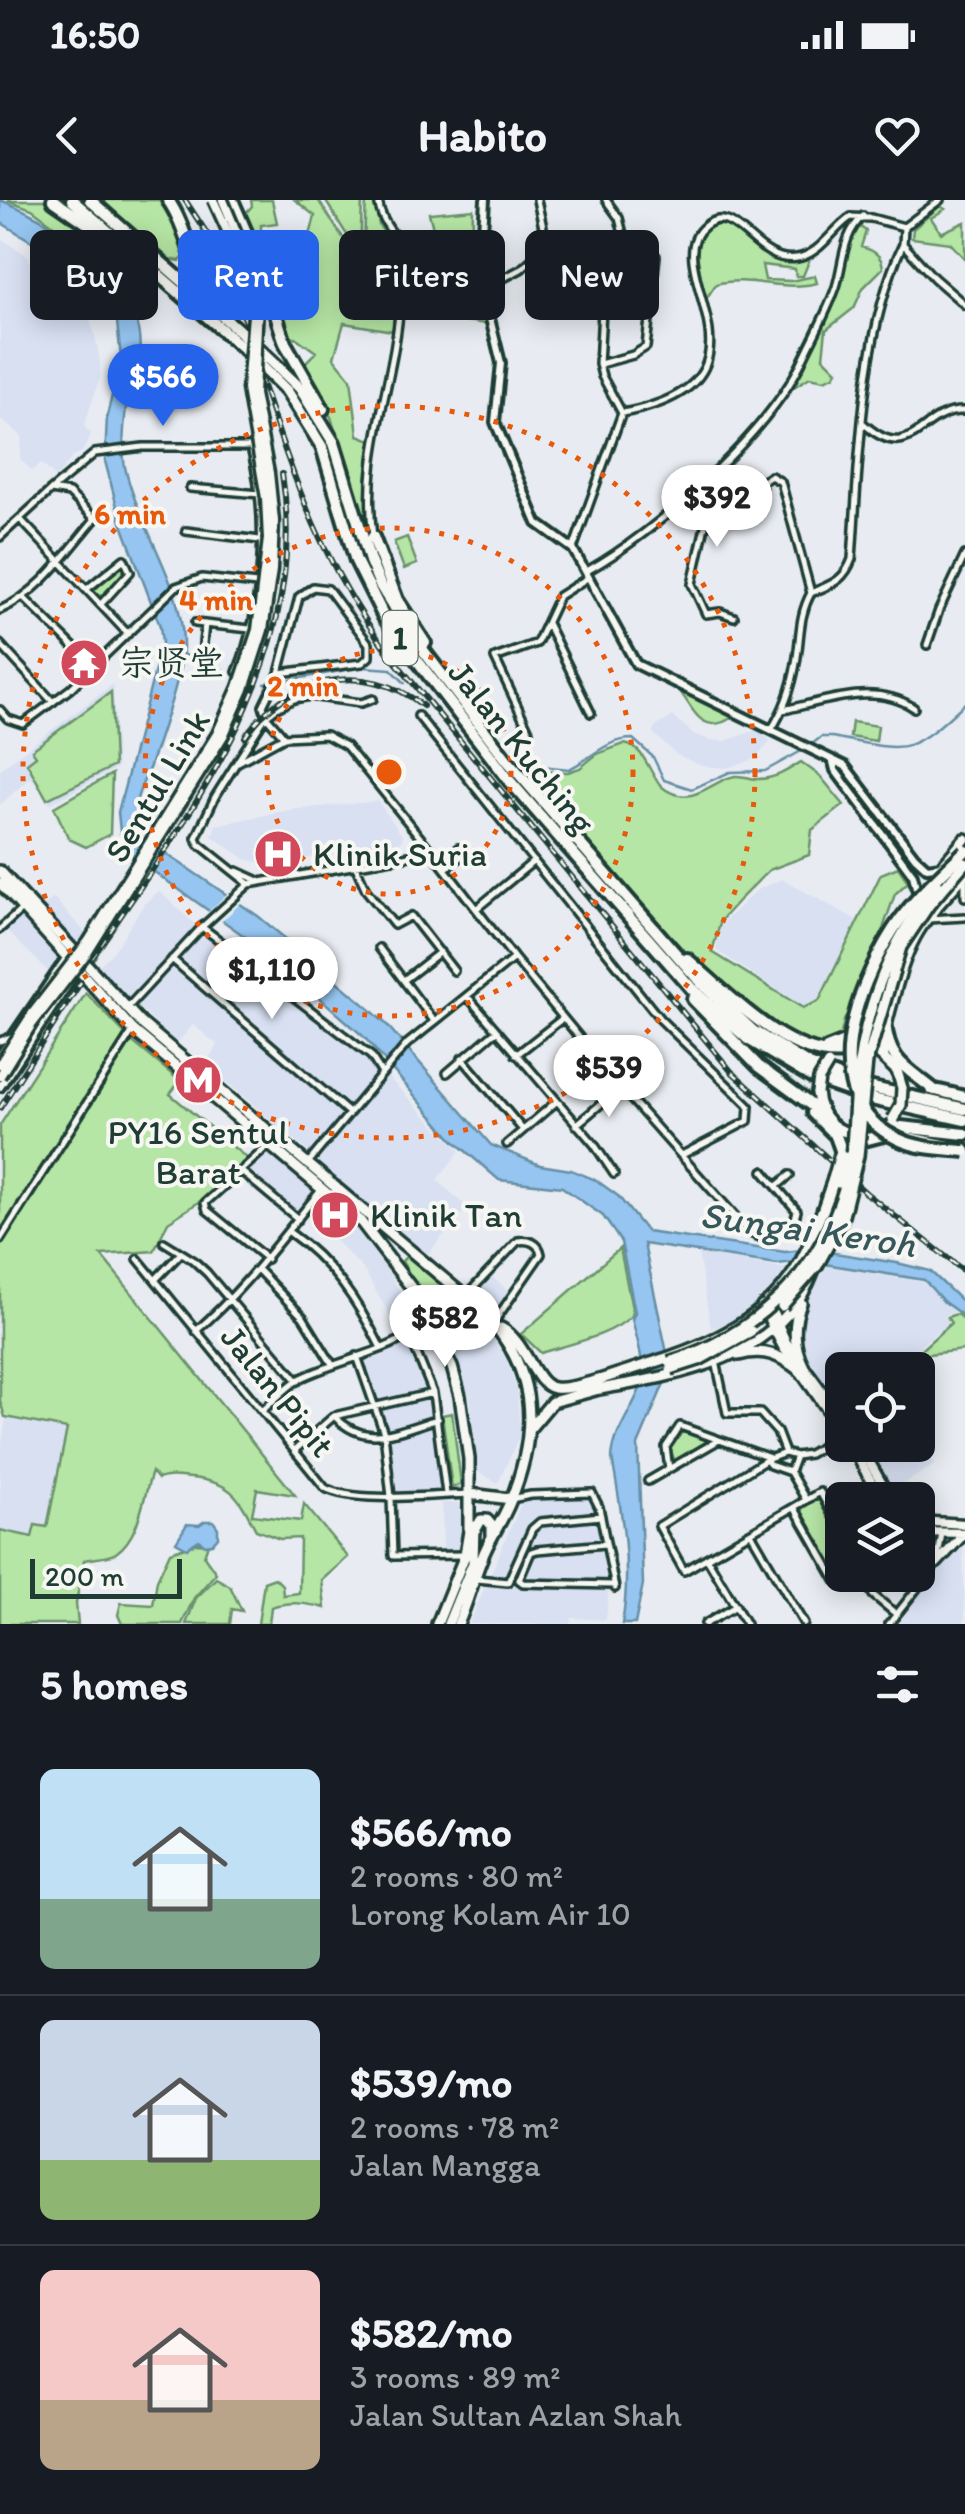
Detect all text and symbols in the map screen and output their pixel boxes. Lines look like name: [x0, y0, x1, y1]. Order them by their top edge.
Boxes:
text: 16:50: [50, 12, 140, 58]
icon: back: [40, 108, 95, 163]
text: Habito: [418, 108, 547, 162]
icon: heart: [870, 108, 925, 163]
chip: Buy: [30, 230, 158, 320]
chip: Rent: [178, 230, 319, 320]
chip: Filters: [339, 230, 505, 320]
chip: New: [525, 230, 659, 320]
pin: $566: [104, 344, 222, 429]
text: $566: [130, 357, 196, 395]
pin: $392: [658, 465, 776, 550]
text: $392: [683, 478, 751, 516]
text: 6 min: [94, 495, 167, 532]
text: 4 min: [179, 581, 254, 618]
road number: 1: [382, 611, 418, 665]
temple icon: 宗贤堂: [58, 637, 110, 689]
place label: 宗贤堂: [119, 642, 224, 684]
street label: Jalan Kuching: [439, 652, 605, 842]
text: 2 min: [267, 667, 340, 704]
street label: Sentul Link: [95, 702, 219, 870]
centre of rings: [371, 754, 407, 790]
hospital icon: Klinik Suria: [252, 828, 304, 880]
place label: Klinik Suria: [313, 833, 487, 875]
pin: $1,110: [191, 937, 353, 1022]
text: $1,110: [228, 950, 316, 988]
pin: $539: [550, 1035, 668, 1120]
text: $539: [575, 1048, 643, 1086]
metro station icon: PY16 Sentul Barat: [172, 1054, 224, 1106]
place label: PY16 Sentul Barat: [108, 1111, 288, 1193]
hospital icon: Klinik Tan: [309, 1189, 361, 1241]
water label: Sungai Keroh: [697, 1191, 919, 1267]
place label: Klinik Tan: [370, 1194, 523, 1236]
pin: $582: [386, 1285, 504, 1370]
text: $582: [411, 1298, 479, 1336]
street label: Jalan Pipit: [212, 1316, 344, 1466]
map controls: [825, 1352, 935, 1592]
button: locate: [825, 1352, 935, 1462]
button: layers: [825, 1482, 935, 1592]
scale bar: [30, 1554, 182, 1598]
text: 200 m: [45, 1559, 124, 1593]
icon: filters: [870, 1657, 925, 1712]
text: 5 homes: [40, 1659, 188, 1710]
text: $566/mo: [350, 1806, 512, 1857]
icon: home: [120, 1809, 240, 1929]
text: 2 rooms · 80 m²: [350, 1857, 563, 1895]
text: Lorong Kolam Air 10: [350, 1895, 631, 1933]
text: $539/mo: [350, 2057, 513, 2108]
icon: home: [120, 2060, 240, 2180]
text: 2 rooms · 78 m²: [350, 2108, 559, 2146]
text: Jalan Mangga: [350, 2146, 541, 2184]
text: $582/mo: [350, 2307, 513, 2358]
icon: home: [120, 2310, 240, 2430]
text: 3 rooms · 89 m²: [350, 2358, 561, 2396]
text: Jalan Sultan Azlan Shah: [350, 2396, 682, 2434]

